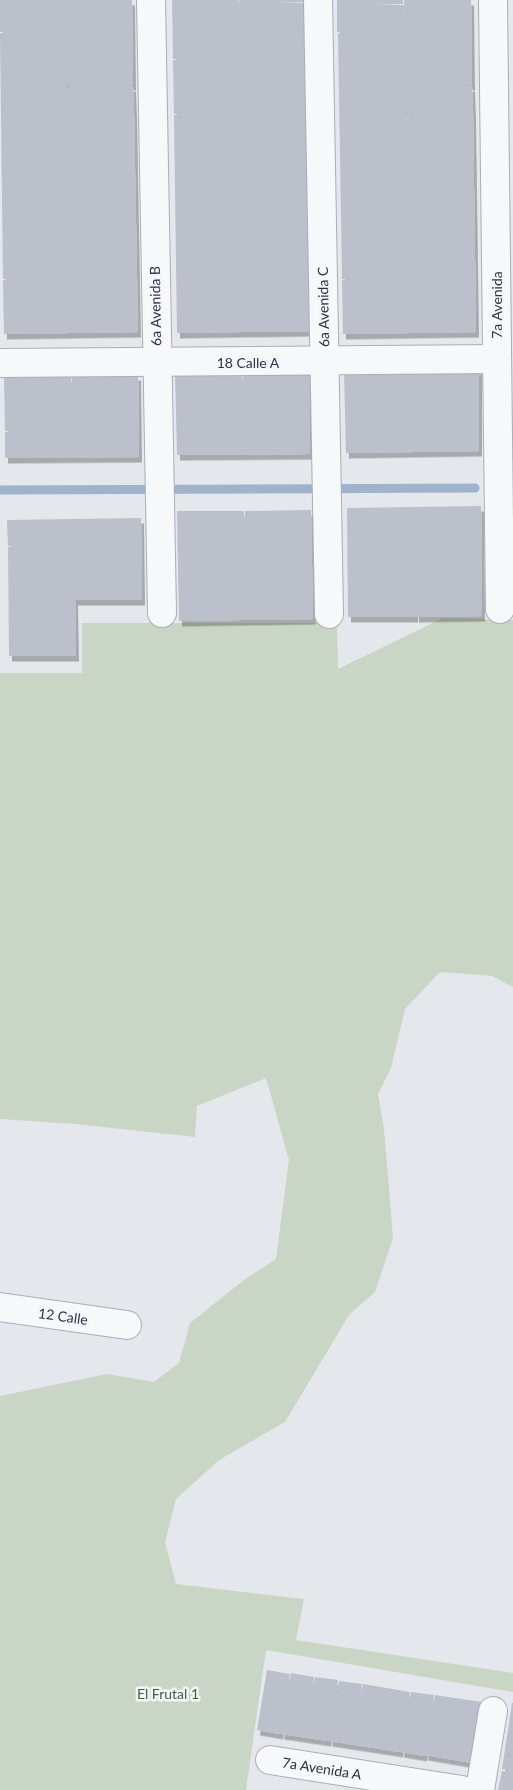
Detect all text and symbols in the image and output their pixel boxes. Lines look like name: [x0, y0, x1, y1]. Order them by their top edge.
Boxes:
street label: 6a Avenida B: [146, 266, 164, 346]
street label: 6a Avenida C: [314, 266, 332, 347]
street label: 7a Avenida: [488, 271, 505, 339]
street label: 18 Calle A: [217, 354, 280, 371]
street label: 12 Calle: [37, 1304, 89, 1328]
park label: El Frutal 1: [137, 1685, 199, 1702]
street label: 7a Avenida A: [281, 1753, 363, 1783]

